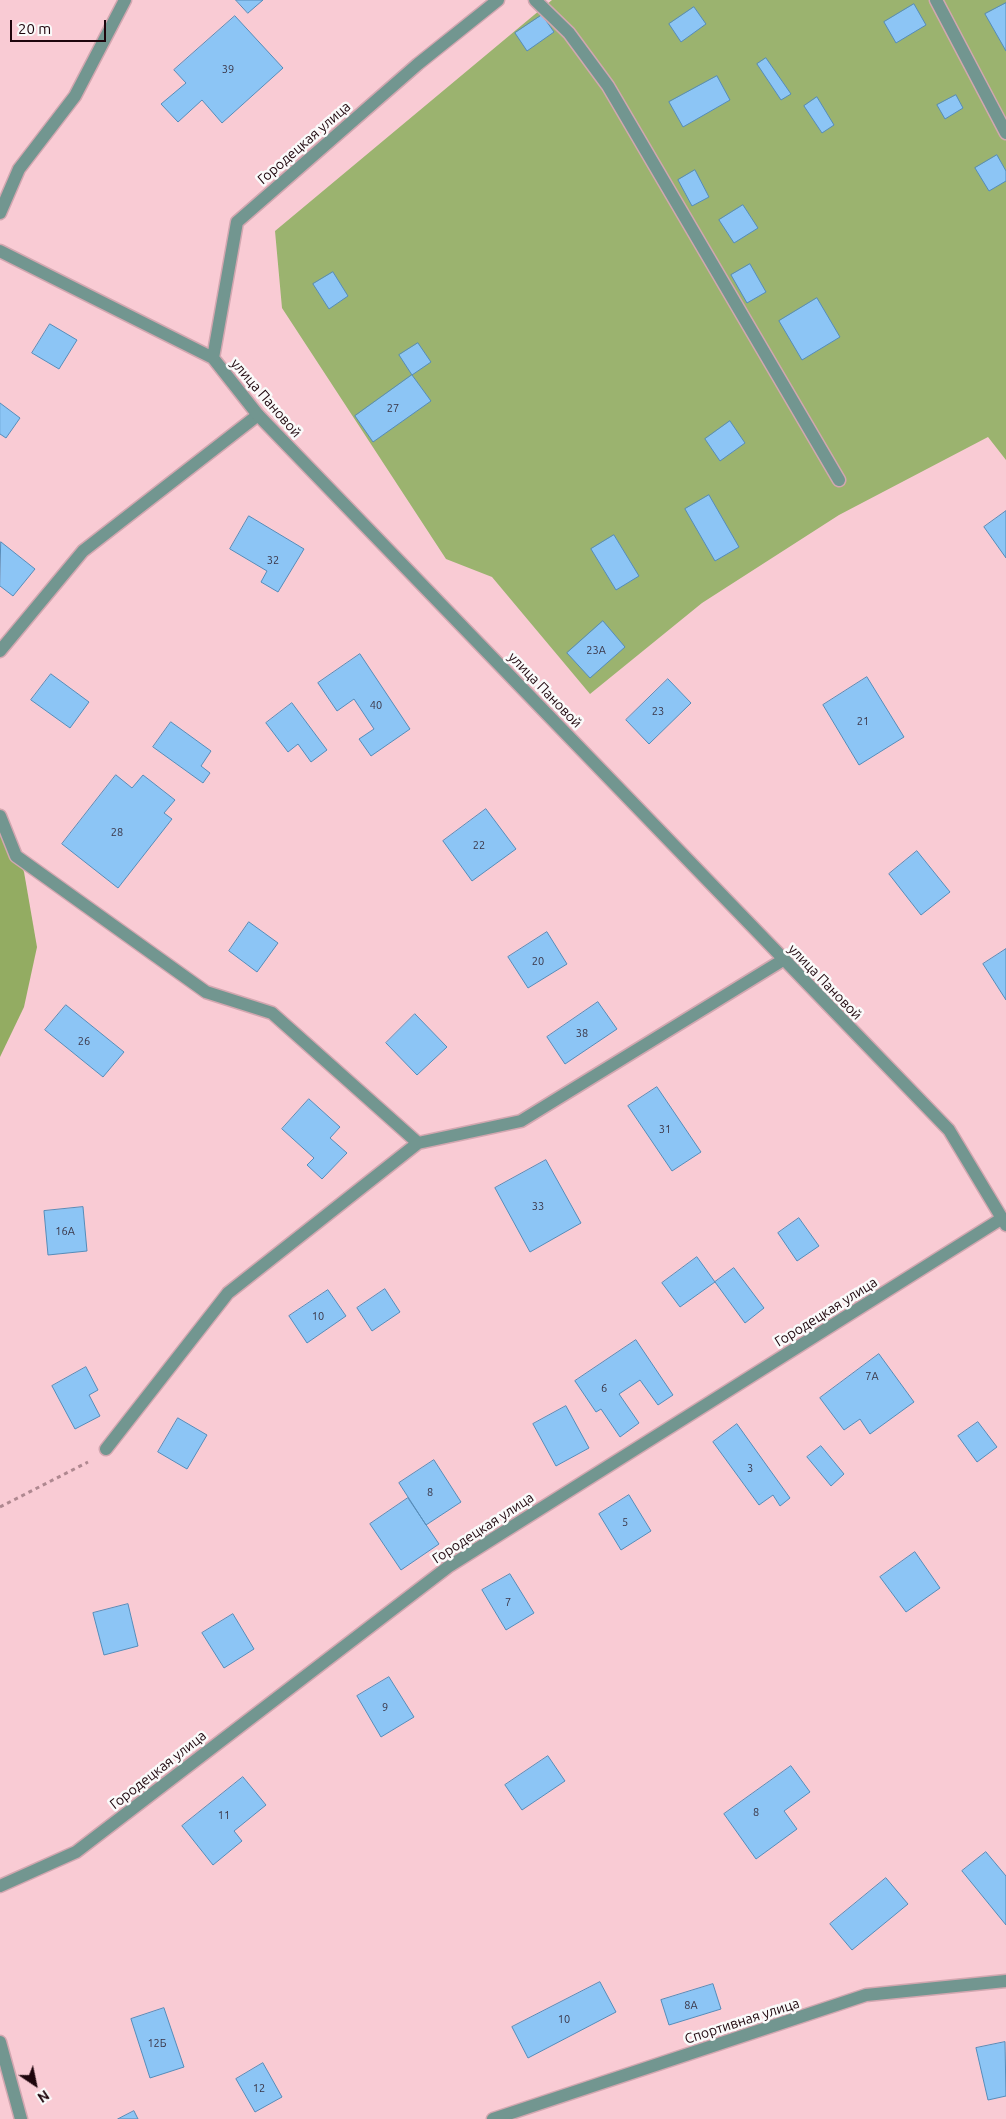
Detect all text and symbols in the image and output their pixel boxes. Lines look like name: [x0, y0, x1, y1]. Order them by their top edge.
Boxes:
scale bar: [12, 10, 109, 42]
text: 20 m: [18, 20, 51, 37]
house number: 39: [222, 62, 234, 76]
street label: Городецкая улица: [254, 98, 354, 188]
street label: улица Пановой: [227, 355, 305, 441]
house number: 27: [387, 401, 399, 415]
house number: 32: [267, 553, 279, 567]
house number: 23А: [586, 643, 606, 657]
street label: улица Пановой: [505, 649, 585, 731]
house number: 40: [370, 698, 382, 712]
house number: 23: [652, 704, 664, 718]
house number: 21: [857, 714, 869, 728]
house number: 28: [111, 825, 123, 839]
house number: 22: [473, 838, 485, 852]
street label: улица Пановой: [785, 941, 865, 1023]
house number: 20: [532, 954, 544, 968]
house number: 38: [576, 1026, 588, 1040]
house number: 26: [78, 1034, 90, 1048]
house number: 31: [659, 1122, 671, 1136]
house number: 33: [532, 1199, 544, 1213]
house number: 16А: [55, 1224, 75, 1238]
street label: Городецкая улица: [772, 1274, 880, 1350]
house number: 10: [312, 1309, 324, 1323]
house number: 7А: [865, 1369, 879, 1383]
house number: 6: [601, 1381, 607, 1395]
house number: 3: [747, 1461, 753, 1475]
house number: 8: [427, 1485, 433, 1499]
street label: Городецкая улица: [429, 1489, 537, 1567]
house number: 5: [622, 1515, 628, 1529]
house number: 7: [505, 1595, 511, 1609]
house number: 9: [382, 1700, 388, 1714]
street label: Городецкая улица: [106, 1727, 210, 1813]
house number: 8: [753, 1805, 759, 1819]
house number: 11: [218, 1808, 230, 1822]
street label: Спортивная улица: [683, 1995, 801, 2047]
house number: 8А: [684, 1998, 698, 2012]
house number: 10: [558, 2012, 570, 2026]
house number: 12Б: [147, 2036, 167, 2050]
north arrow: [10, 2059, 60, 2109]
house number: 12: [253, 2081, 265, 2095]
text: N: [35, 2087, 52, 2106]

